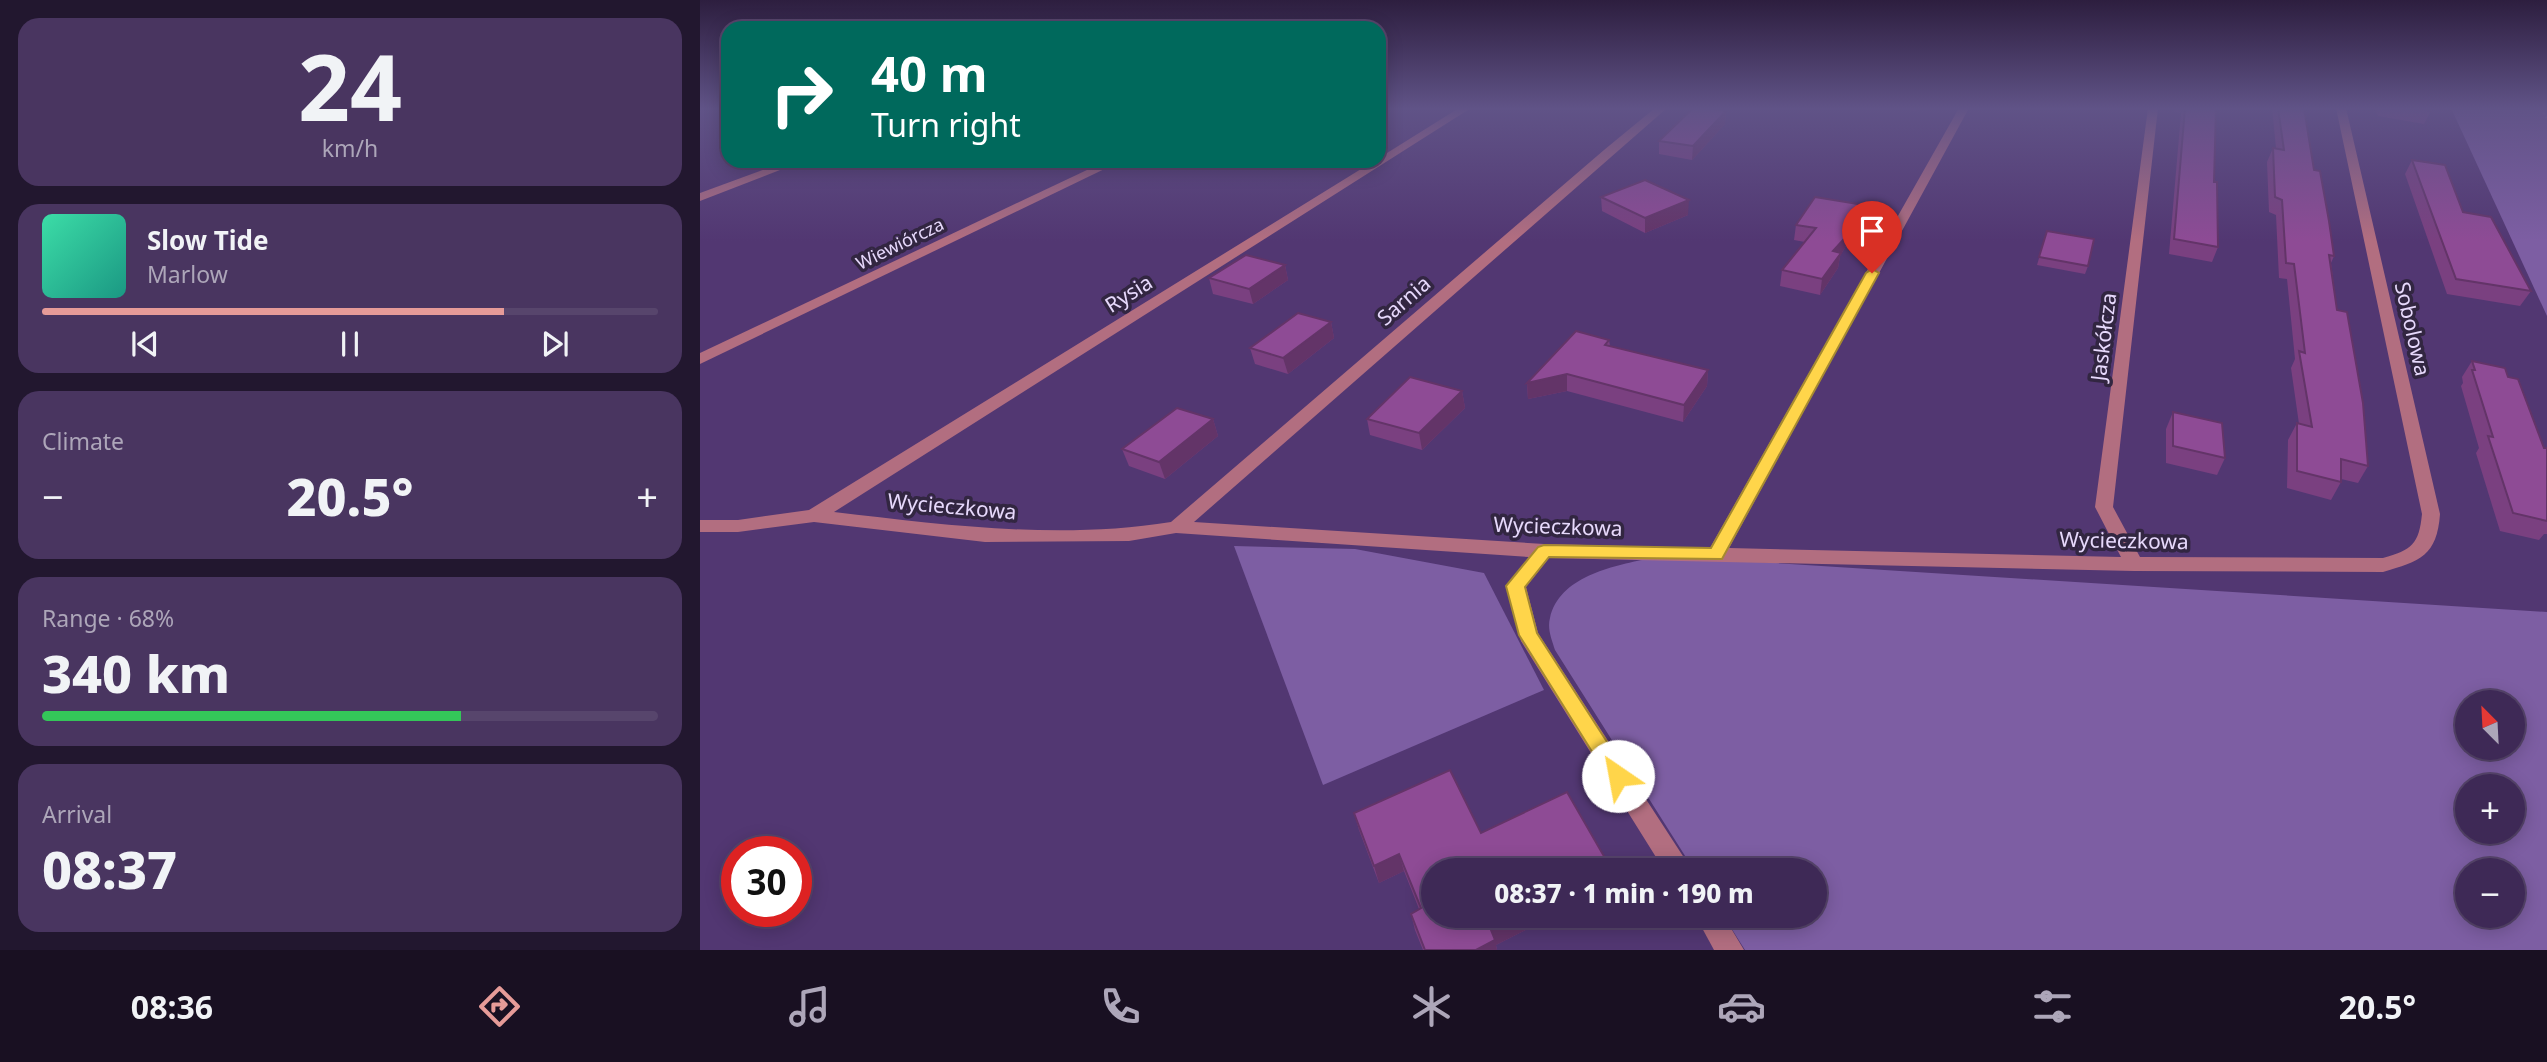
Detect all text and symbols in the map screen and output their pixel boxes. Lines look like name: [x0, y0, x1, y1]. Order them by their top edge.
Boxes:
text: 24: [298, 24, 402, 148]
text: 40 m: [871, 40, 988, 106]
icon: right: [756, 49, 847, 140]
text: Turn right: [871, 103, 1021, 146]
text: km/h: [322, 132, 378, 164]
pin: [1842, 201, 1902, 273]
street label: Wiewiórcza: [852, 211, 948, 275]
icon: arrive: [1853, 212, 1891, 250]
text: Slow Tide: [147, 222, 269, 258]
text: Marlow: [147, 258, 228, 290]
street label: Rysia: [1099, 268, 1158, 319]
street label: Sarnia: [1371, 269, 1436, 331]
street label: Sobolowa: [2389, 279, 2437, 379]
street label: Jaskółcza: [2083, 291, 2122, 385]
icon: previous: [126, 325, 164, 363]
icon: pause: [331, 325, 369, 363]
icon: next: [536, 325, 574, 363]
text: Climate: [42, 425, 124, 457]
text: 20.5°: [287, 460, 413, 531]
text: −: [42, 470, 64, 522]
text: +: [636, 470, 658, 522]
street label: Wycieczkowa: [886, 486, 1018, 526]
street label: Wycieczkowa: [1493, 510, 1623, 542]
street label: Wycieczkowa: [2059, 525, 2189, 555]
text: Range · 68%: [42, 602, 174, 634]
text: 340 km: [42, 637, 230, 708]
north arrow: [2455, 690, 2525, 760]
map controls: [2455, 690, 2525, 928]
position arrow: [1581, 739, 1655, 813]
button: +: [2455, 774, 2525, 844]
text: Arrival: [42, 798, 112, 830]
text: 08:37: [42, 833, 177, 904]
speed limit sign: 30: [721, 836, 812, 927]
button: −: [2455, 858, 2525, 928]
text: 08:37 · 1 min · 190 m: [1494, 875, 1754, 911]
icon: directions: [475, 982, 524, 1031]
icon: music: [785, 982, 834, 1031]
icon: phone: [1096, 982, 1145, 1031]
icon: climate: [1407, 982, 1456, 1031]
icon: car: [1717, 982, 1766, 1031]
icon: filters: [2028, 982, 2077, 1031]
text: 08:36: [131, 985, 213, 1028]
text: 20.5°: [2339, 985, 2416, 1028]

